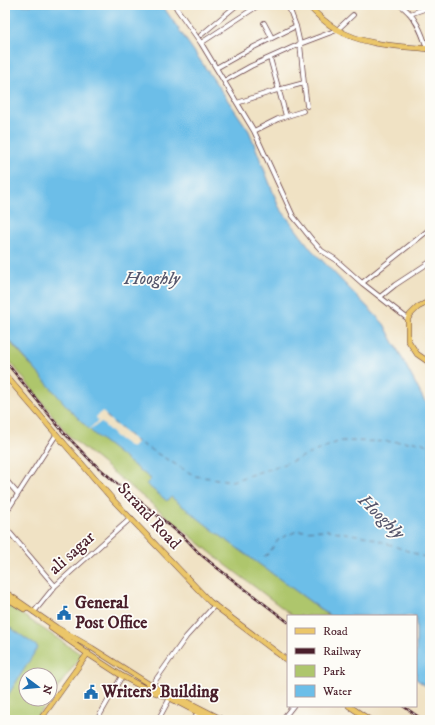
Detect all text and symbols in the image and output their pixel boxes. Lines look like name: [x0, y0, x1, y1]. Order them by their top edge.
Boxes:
water label: Hooghly: [123, 268, 181, 290]
street label: Strand Road: [112, 478, 186, 555]
water label: Hooghly: [353, 489, 409, 545]
street label: ali sagar: [44, 526, 100, 580]
place label: General Post Office: [75, 592, 147, 634]
public building icon: General Post Office: [56, 605, 72, 621]
legend: [287, 615, 417, 707]
text: Road: [323, 624, 348, 639]
text: Railway: [323, 644, 361, 659]
text: Park: [323, 664, 345, 679]
north arrow: [18, 667, 58, 707]
place label: Writers' Building: [101, 681, 219, 703]
text: N: [39, 683, 55, 696]
public building icon: Writers' Building: [83, 684, 99, 700]
text: Water: [322, 684, 352, 699]

